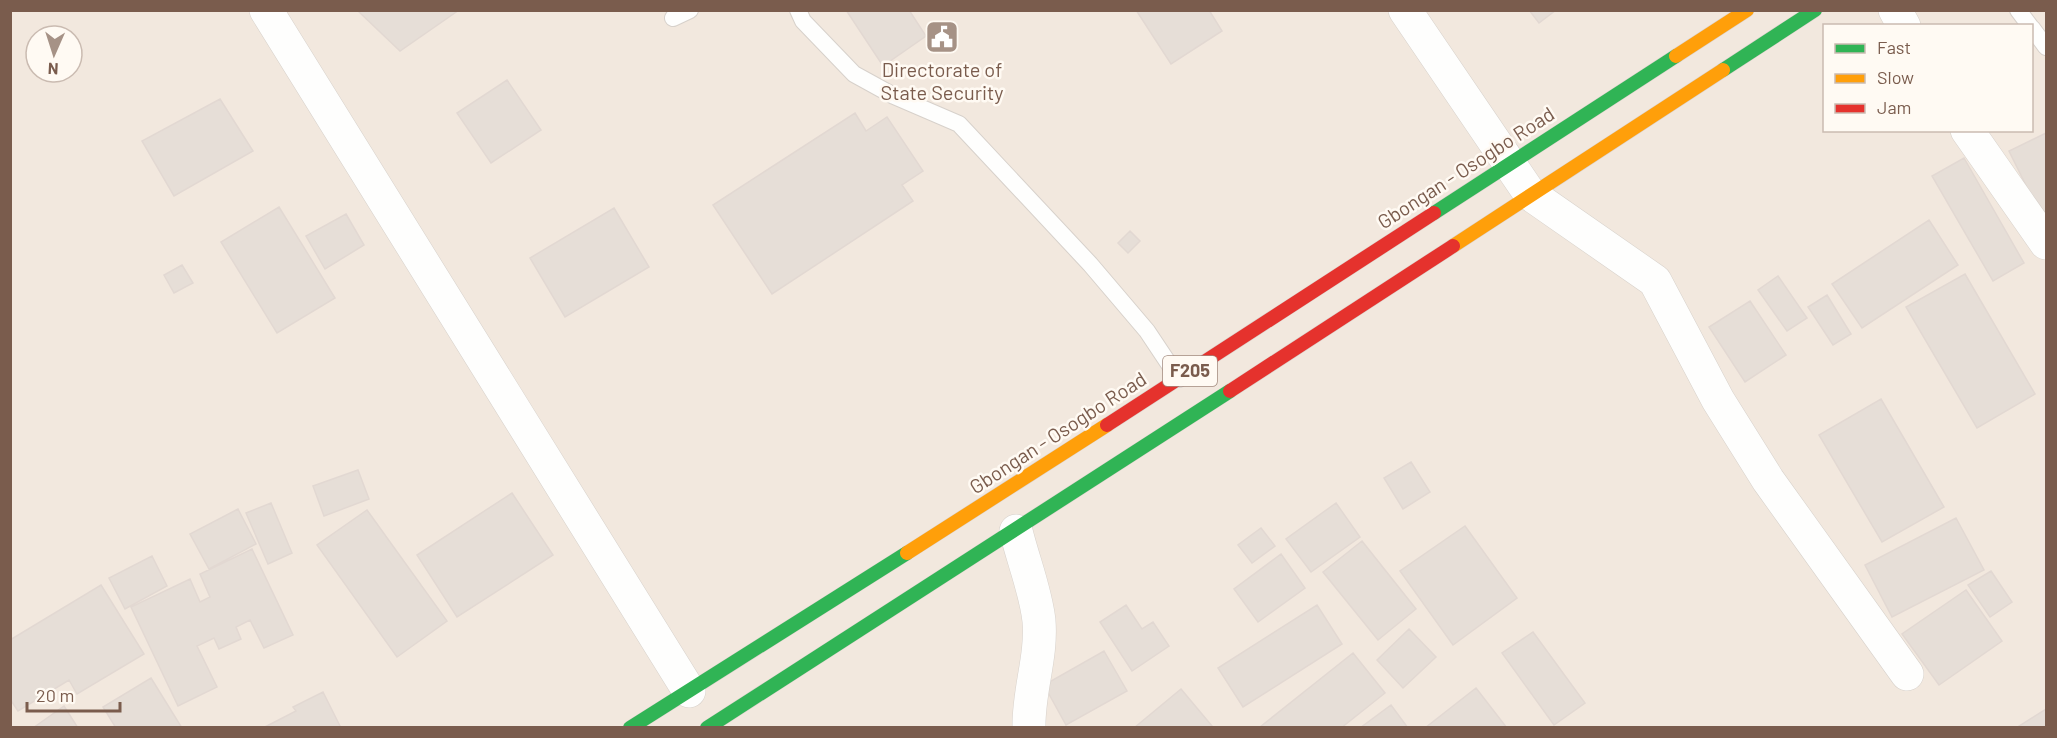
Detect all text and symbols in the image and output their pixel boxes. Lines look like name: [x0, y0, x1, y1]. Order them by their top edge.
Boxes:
public building icon: Directorate of State Security: [924, 19, 960, 55]
north arrow: [24, 24, 84, 84]
legend: [1823, 24, 2033, 132]
text: Fast: [1877, 36, 1911, 58]
place label: Directorate of State Security: [880, 57, 1004, 104]
text: N: [47, 60, 59, 79]
text: Slow: [1877, 66, 1914, 88]
text: Jam: [1877, 96, 1911, 118]
street label: Gbongan - Osogbo Road: [1373, 101, 1558, 233]
road number: F205: [1163, 356, 1217, 386]
street label: Gbongan - Osogbo Road: [965, 366, 1150, 498]
scale bar: [27, 675, 120, 713]
text: 20 m: [36, 684, 74, 706]

